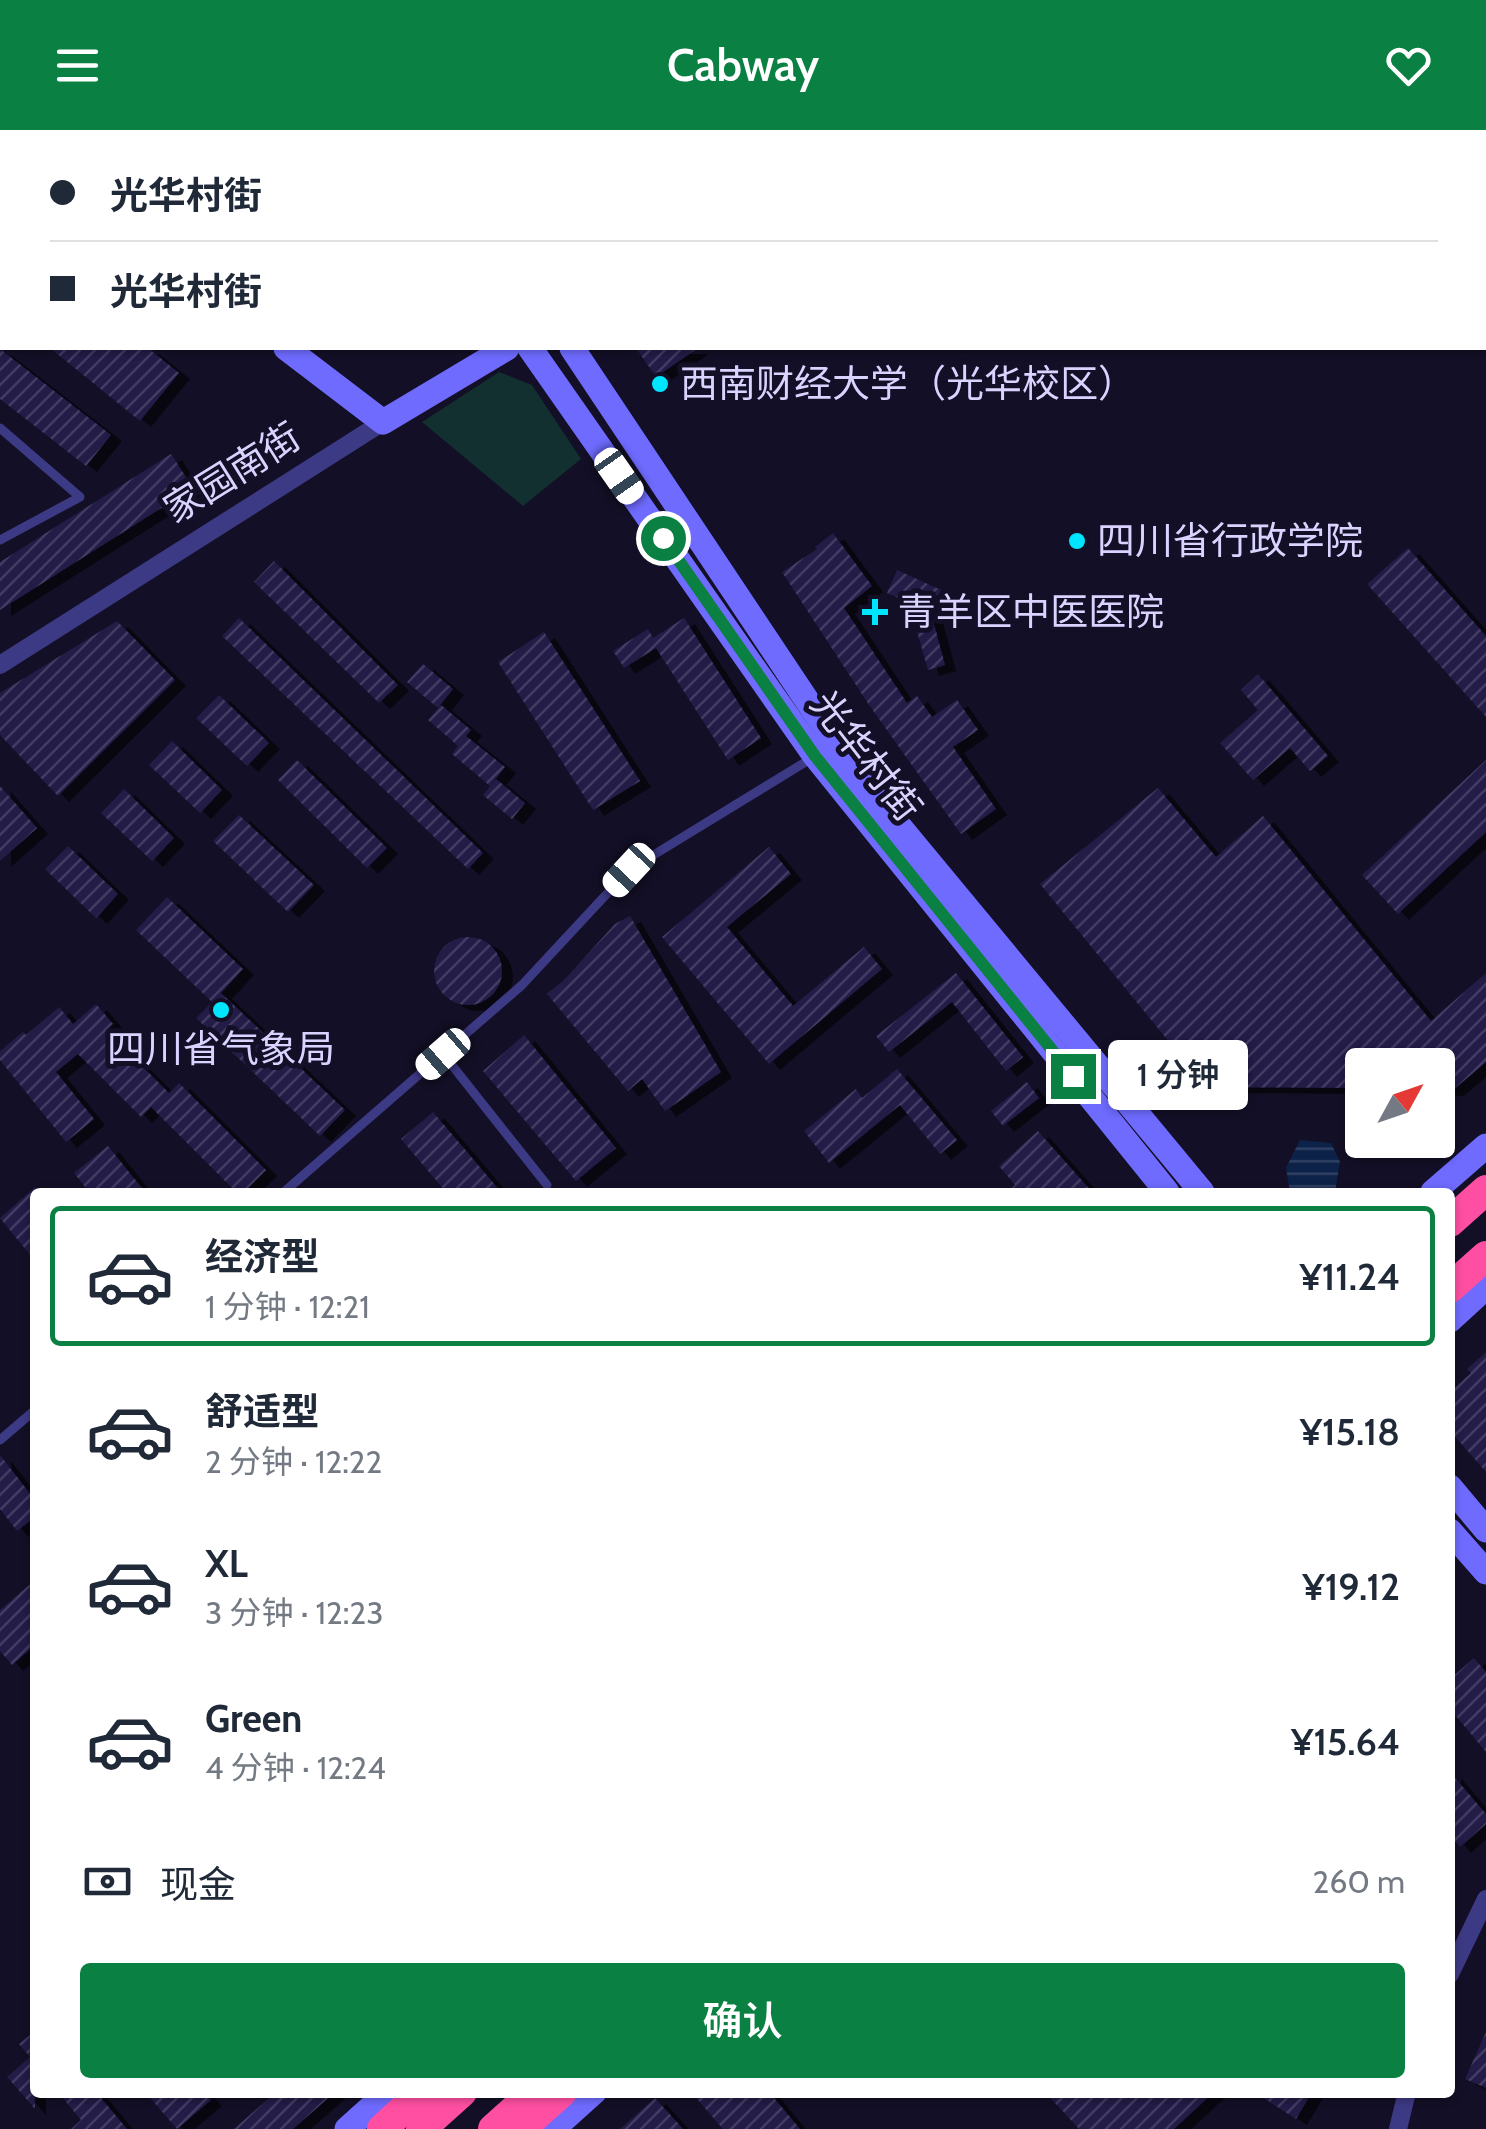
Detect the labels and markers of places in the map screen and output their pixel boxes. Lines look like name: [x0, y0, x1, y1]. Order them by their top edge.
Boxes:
place label: 西南财经大学（光华校区）: [680, 360, 1136, 407]
marker: 西南财经大学（光华校区）: [649, 373, 671, 395]
place label: 四川省行政学院: [1097, 517, 1363, 564]
marker: 四川省行政学院: [1066, 530, 1088, 552]
place label: 青羊区中医医院: [898, 588, 1164, 635]
marker: 青羊区中医医院: [862, 599, 888, 625]
marker: 四川省气象局: [210, 999, 232, 1021]
place label: 四川省气象局: [107, 1025, 335, 1072]

